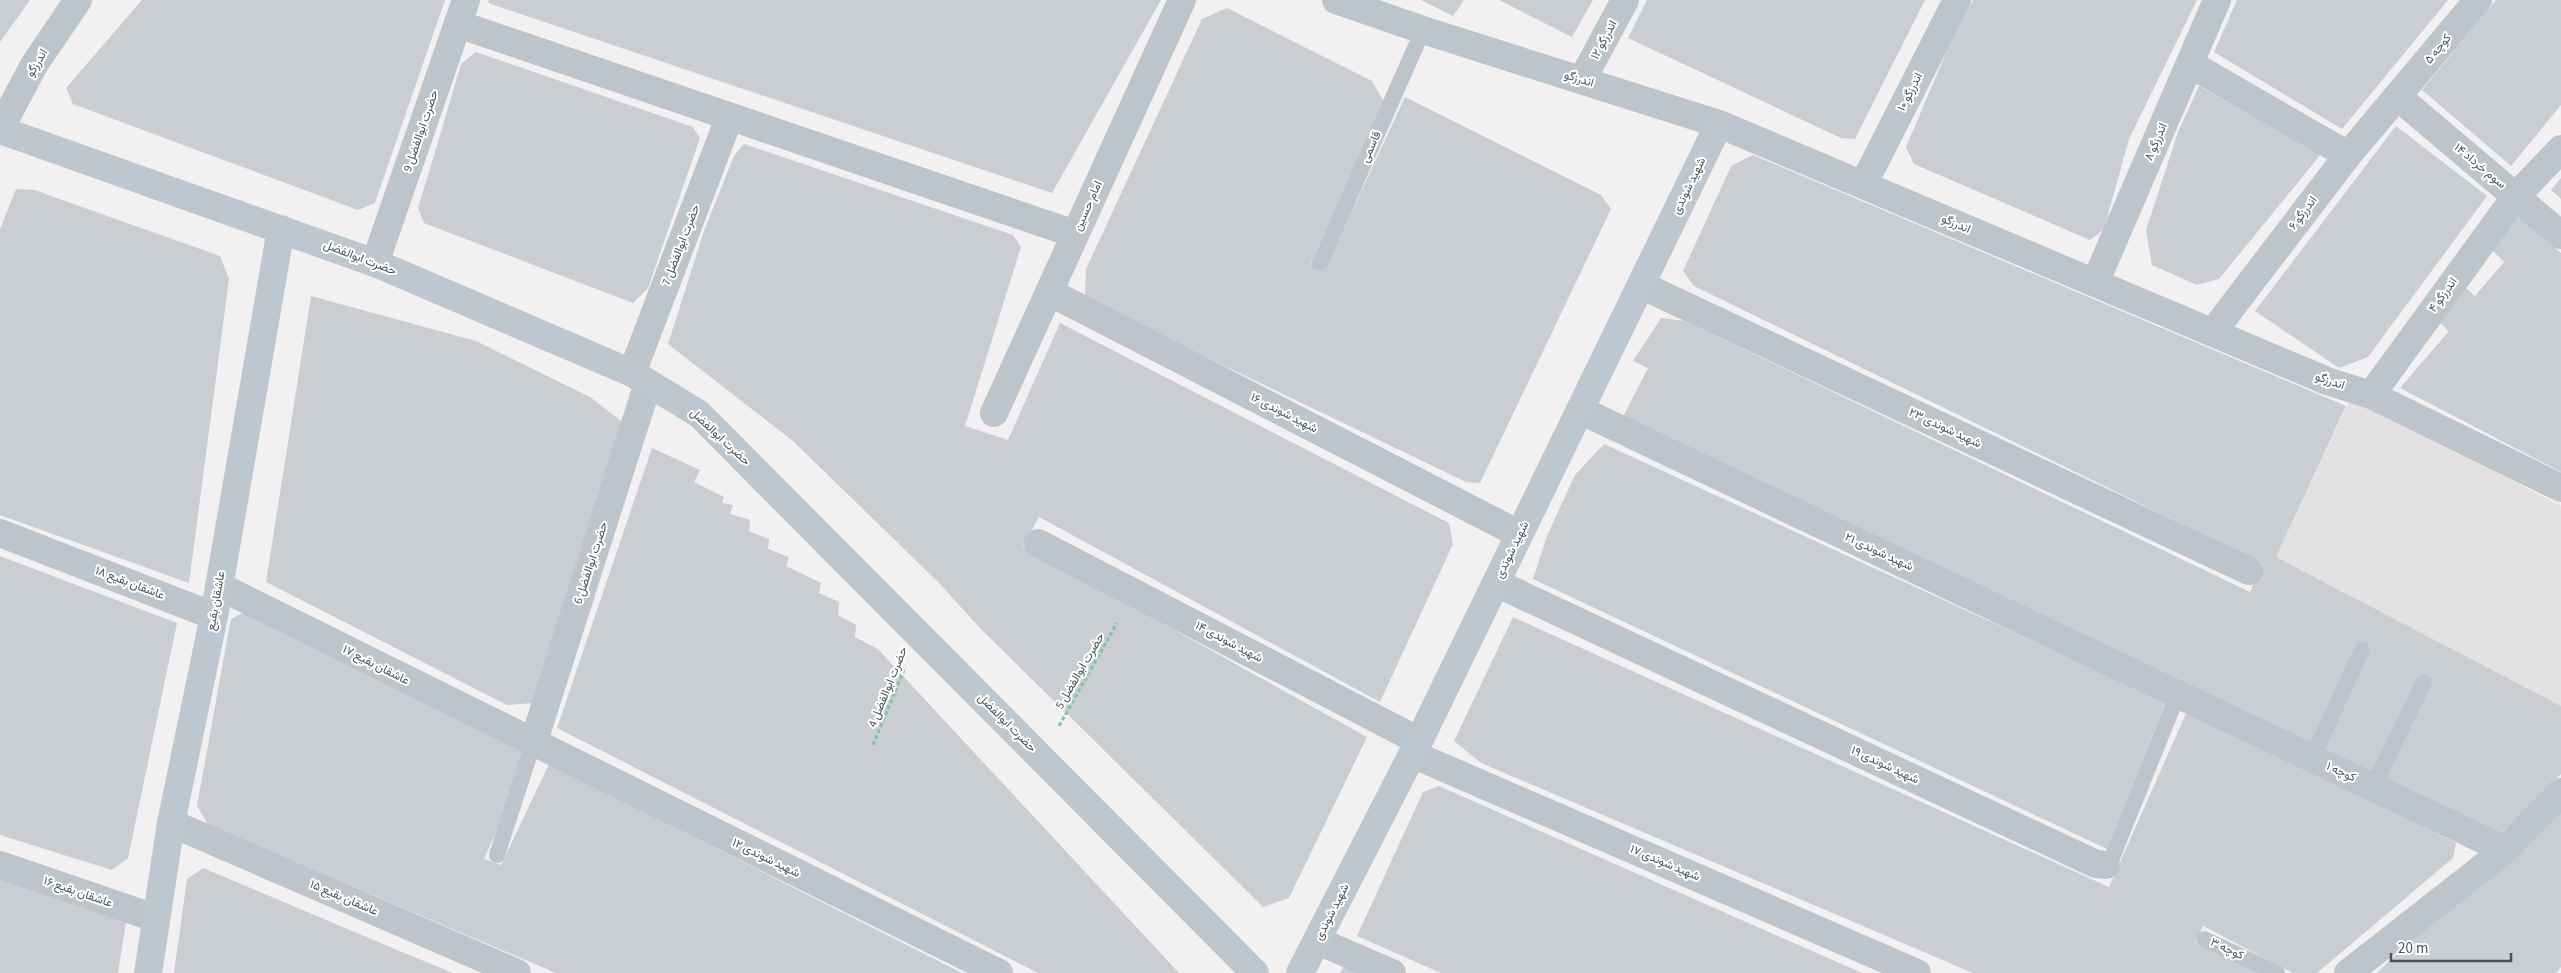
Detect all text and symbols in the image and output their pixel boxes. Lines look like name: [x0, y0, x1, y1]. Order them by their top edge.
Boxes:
street label: اندرزگو ۱۲: [1587, 17, 1621, 63]
street label: کوچه ۵: [2421, 30, 2455, 68]
street label: اندرزگو: [22, 46, 52, 80]
street label: اندرزگو: [1562, 66, 1596, 92]
street label: اندرزگو ۱۰: [1893, 70, 1927, 114]
street label: حضرت ابوالفضل 9: [399, 88, 443, 174]
street label: اندرزگو ۸: [2140, 120, 2172, 164]
street label: قاسمی: [1357, 128, 1385, 166]
street label: سوم خرداد ۱۴: [2450, 139, 2510, 193]
street label: شهید شوندی: [1668, 155, 1710, 217]
street label: امام حسین: [1069, 178, 1107, 234]
street label: اندرزگو ۶: [2285, 193, 2321, 233]
street label: حضرت ابوالفضل 7: [658, 202, 704, 288]
street label: اندرزگو: [1939, 210, 1973, 238]
street label: حضرت ابوالفضل: [321, 236, 399, 280]
street label: اندرزگو ۴: [2425, 274, 2461, 316]
street label: اندرزگو: [2313, 368, 2347, 394]
street label: شهید شوندی ۱۶: [1247, 389, 1321, 437]
street label: حضرت ابوالفضل: [686, 404, 754, 470]
street label: شهید شوندی ۲۳: [1906, 404, 1984, 452]
street label: شهید شوندی: [1491, 519, 1533, 581]
street label: حضرت ابوالفضل 6: [570, 520, 612, 606]
street label: شهید شوندی ۲۱: [1842, 529, 1916, 575]
street label: عاشقان بقیع ۱۸: [93, 562, 167, 604]
street label: عاشقان بقیع: [202, 570, 230, 632]
street label: شهید شوندی ۱۴: [1192, 617, 1266, 667]
street label: حضرت ابوالفضل 5: [1051, 630, 1109, 712]
street label: عاشقان بقیع ۱۷: [340, 641, 412, 689]
street label: حضرت ابوالفضل 4: [864, 644, 912, 730]
street label: حضرت ابوالفضل: [974, 690, 1040, 756]
street label: شهید شوندی ۱۹: [1848, 742, 1922, 788]
street label: کوچه ۱: [2323, 758, 2359, 786]
street label: شهید شوندی ۱۲: [729, 834, 803, 882]
street label: شهید شوندی ۱۷: [1627, 841, 1703, 885]
street label: عاشقان بقیع ۱۶: [41, 872, 115, 912]
street label: عاشقان بقیع ۱۵: [307, 876, 381, 920]
street label: شهید شوندی: [1310, 881, 1354, 943]
scale bar: [2391, 930, 2511, 962]
street label: کوچه ۳: [2207, 934, 2247, 964]
text: 20 m: [2398, 938, 2428, 959]

